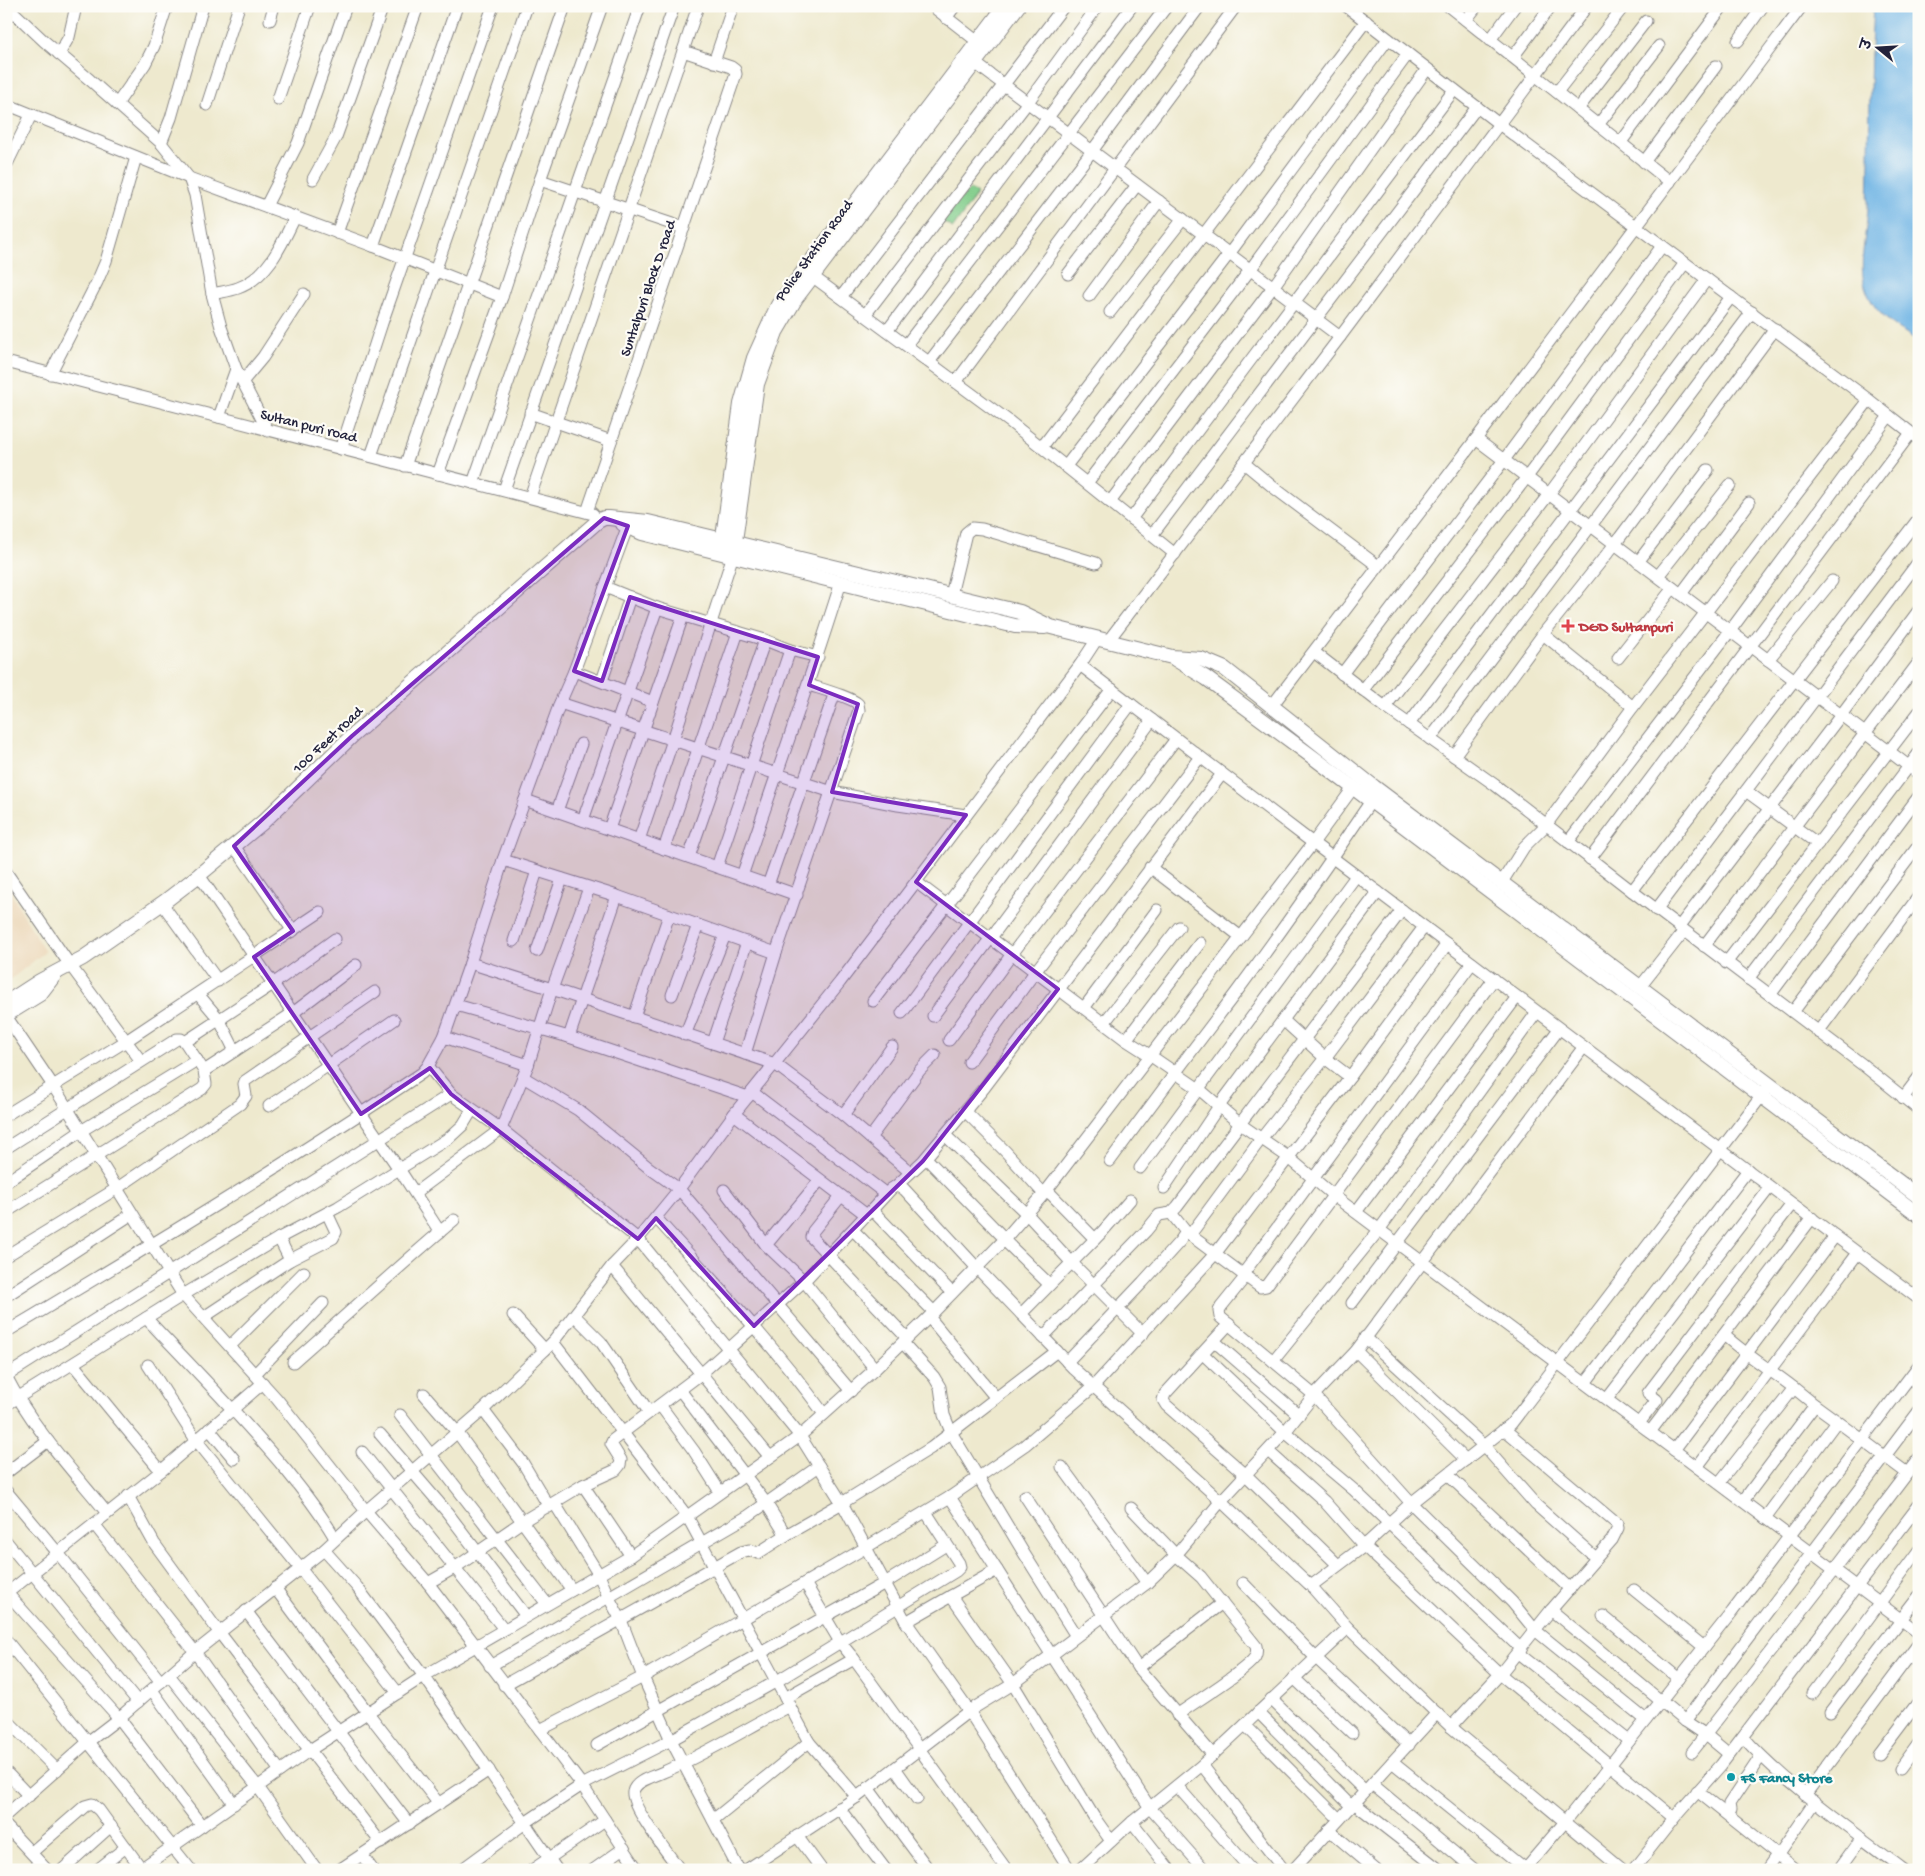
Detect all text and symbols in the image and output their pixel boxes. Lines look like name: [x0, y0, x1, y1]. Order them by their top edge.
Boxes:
north arrow: [1852, 22, 1902, 72]
text: उ: [1858, 36, 1878, 54]
street label: Police Station Road: [771, 196, 858, 306]
street label: Suntalpuri Block D road: [617, 217, 681, 359]
street label: Sultan puri road: [258, 406, 360, 448]
marker: DGD Sultanpuri: [1561, 619, 1575, 633]
place label: DGD Sultanpuri: [1577, 619, 1673, 637]
street label: 100 Feet road: [289, 702, 368, 778]
place label: FS Fancy Store: [1740, 1770, 1834, 1788]
marker: FS Fancy Store: [1725, 1771, 1737, 1783]

